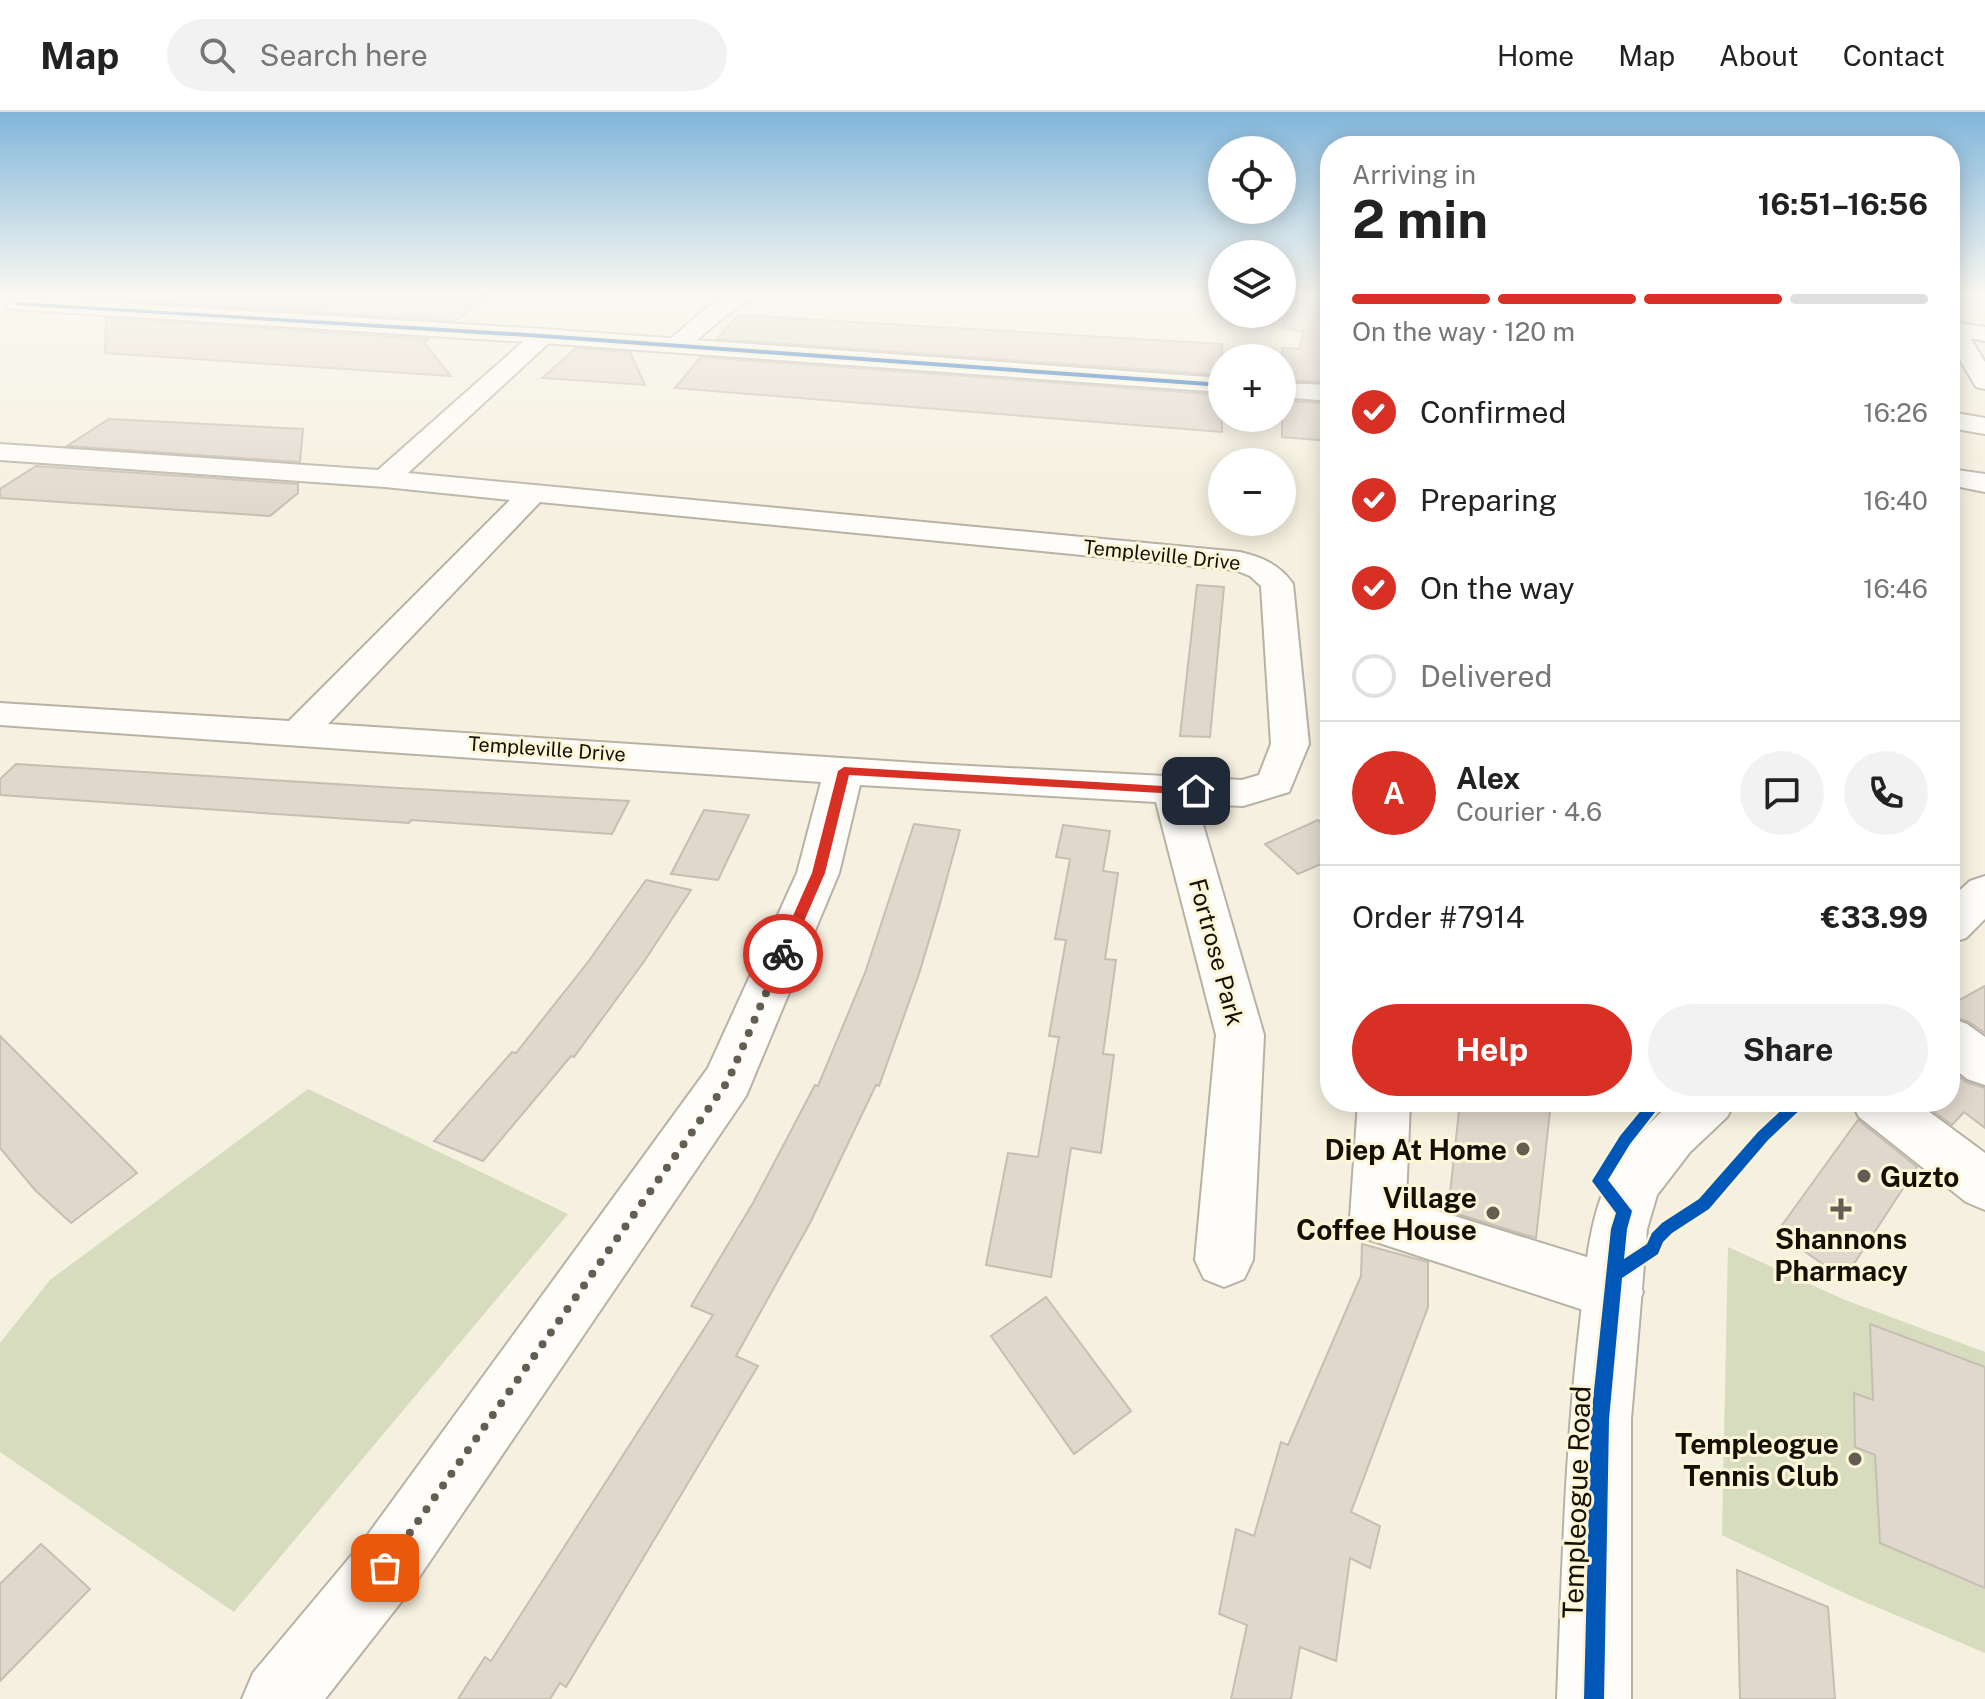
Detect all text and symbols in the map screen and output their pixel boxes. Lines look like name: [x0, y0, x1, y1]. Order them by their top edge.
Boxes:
search box: [167, 19, 727, 91]
text: Map: [40, 33, 119, 78]
icon: search: [195, 33, 239, 77]
text: Search here: [259, 37, 428, 73]
text: Home: [1497, 39, 1574, 72]
text: Map: [1618, 39, 1675, 72]
text: About: [1719, 39, 1799, 72]
text: Contact: [1843, 39, 1945, 72]
map controls: [1208, 136, 1296, 536]
button: locate: [1208, 136, 1296, 224]
text: Arriving in: [1352, 159, 1476, 190]
text: 16:51–16:56: [1758, 186, 1928, 222]
text: 2 min: [1352, 189, 1488, 250]
button: layers: [1208, 240, 1296, 328]
text: On the way · 120 m: [1352, 316, 1575, 347]
button: +: [1208, 344, 1296, 432]
icon: check: [1352, 390, 1396, 434]
text: Confirmed: [1420, 394, 1566, 430]
text: 16:26: [1863, 397, 1928, 428]
button: −: [1208, 448, 1296, 536]
icon: check: [1352, 478, 1396, 522]
text: Preparing: [1420, 482, 1557, 518]
text: 16:40: [1863, 485, 1928, 516]
street label: Templeville Drive: [1082, 535, 1242, 575]
icon: check: [1352, 566, 1396, 610]
text: On the way: [1420, 570, 1574, 606]
text: 16:46: [1863, 573, 1928, 604]
text: Delivered: [1420, 658, 1552, 694]
street label: Templeville Drive: [467, 732, 627, 766]
button: chat: [1740, 751, 1824, 835]
button: phone: [1844, 751, 1928, 835]
pin: [1162, 757, 1230, 825]
text: Alex: [1456, 760, 1520, 796]
icon: home: [1174, 769, 1218, 813]
text: A: [1383, 775, 1405, 811]
text: Courier · 4.6: [1456, 796, 1602, 827]
street label: Fortrose Park: [1184, 875, 1250, 1029]
text: Order #7914: [1352, 899, 1525, 935]
text: €33.99: [1821, 899, 1928, 935]
courier: [743, 914, 823, 994]
icon: bike: [761, 932, 805, 976]
button: Help: [1352, 1004, 1632, 1096]
button: Share: [1648, 1004, 1928, 1096]
place label: Diep At Home: [1325, 1133, 1507, 1166]
marker: Diep At Home: [1514, 1140, 1532, 1158]
place label: Guzto: [1880, 1160, 1959, 1193]
marker: Guzto: [1855, 1167, 1873, 1185]
place label: Village Coffee House: [1296, 1181, 1477, 1246]
marker: Shannons Pharmacy: [1832, 1200, 1850, 1218]
marker: Village Coffee House: [1484, 1204, 1502, 1222]
place label: Shannons Pharmacy: [1774, 1222, 1908, 1287]
street label: Templeogue Road: [1555, 1385, 1597, 1619]
place label: Templeogue Tennis Club: [1675, 1427, 1839, 1492]
marker: Templeogue Tennis Club: [1846, 1450, 1864, 1468]
pin: [351, 1534, 419, 1602]
icon: bag: [363, 1546, 407, 1590]

